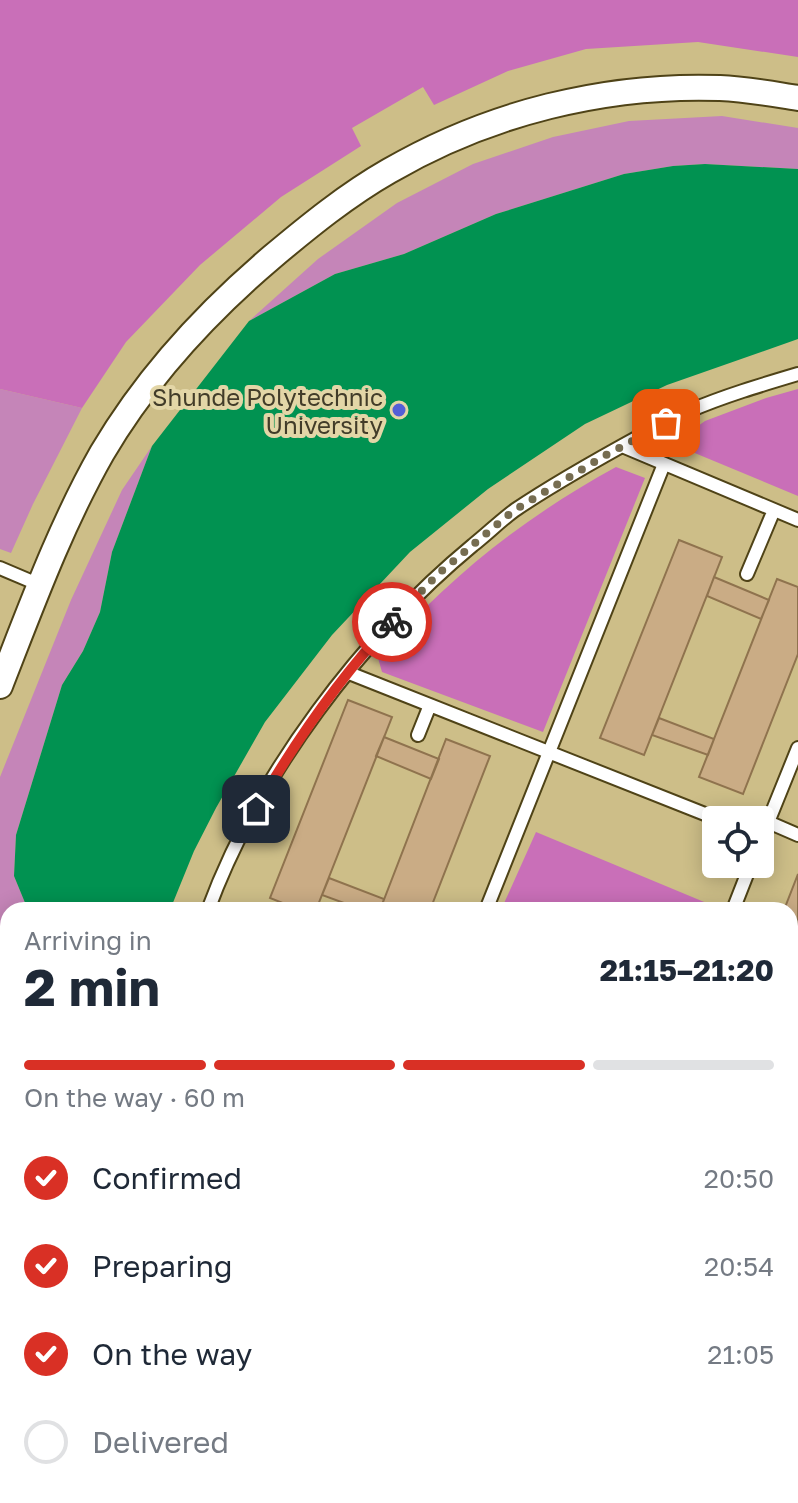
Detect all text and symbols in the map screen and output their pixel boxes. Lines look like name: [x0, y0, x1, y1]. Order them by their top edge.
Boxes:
place label: Shunde Polytechnic University: [152, 382, 383, 439]
pin: [632, 389, 700, 457]
marker: Shunde Polytechnic University: [390, 401, 408, 419]
icon: bag: [644, 401, 688, 445]
courier: [352, 582, 432, 662]
icon: bike: [370, 600, 414, 644]
pin: [222, 775, 290, 843]
icon: home: [234, 787, 278, 831]
map controls: [702, 806, 774, 878]
button: locate: [702, 806, 774, 878]
text: Arriving in: [24, 925, 152, 956]
text: 21:15–21:20: [600, 952, 774, 988]
text: 2 min: [24, 955, 160, 1017]
text: On the way · 60 m: [24, 1082, 245, 1113]
icon: check: [24, 1156, 68, 1200]
text: Confirmed: [92, 1160, 242, 1196]
text: 20:50: [704, 1163, 774, 1194]
icon: check: [24, 1244, 68, 1288]
text: Preparing: [92, 1248, 233, 1284]
text: 20:54: [704, 1251, 774, 1282]
icon: check: [24, 1332, 68, 1376]
text: On the way: [92, 1336, 252, 1372]
text: 21:05: [707, 1339, 774, 1370]
text: Delivered: [92, 1424, 229, 1460]

